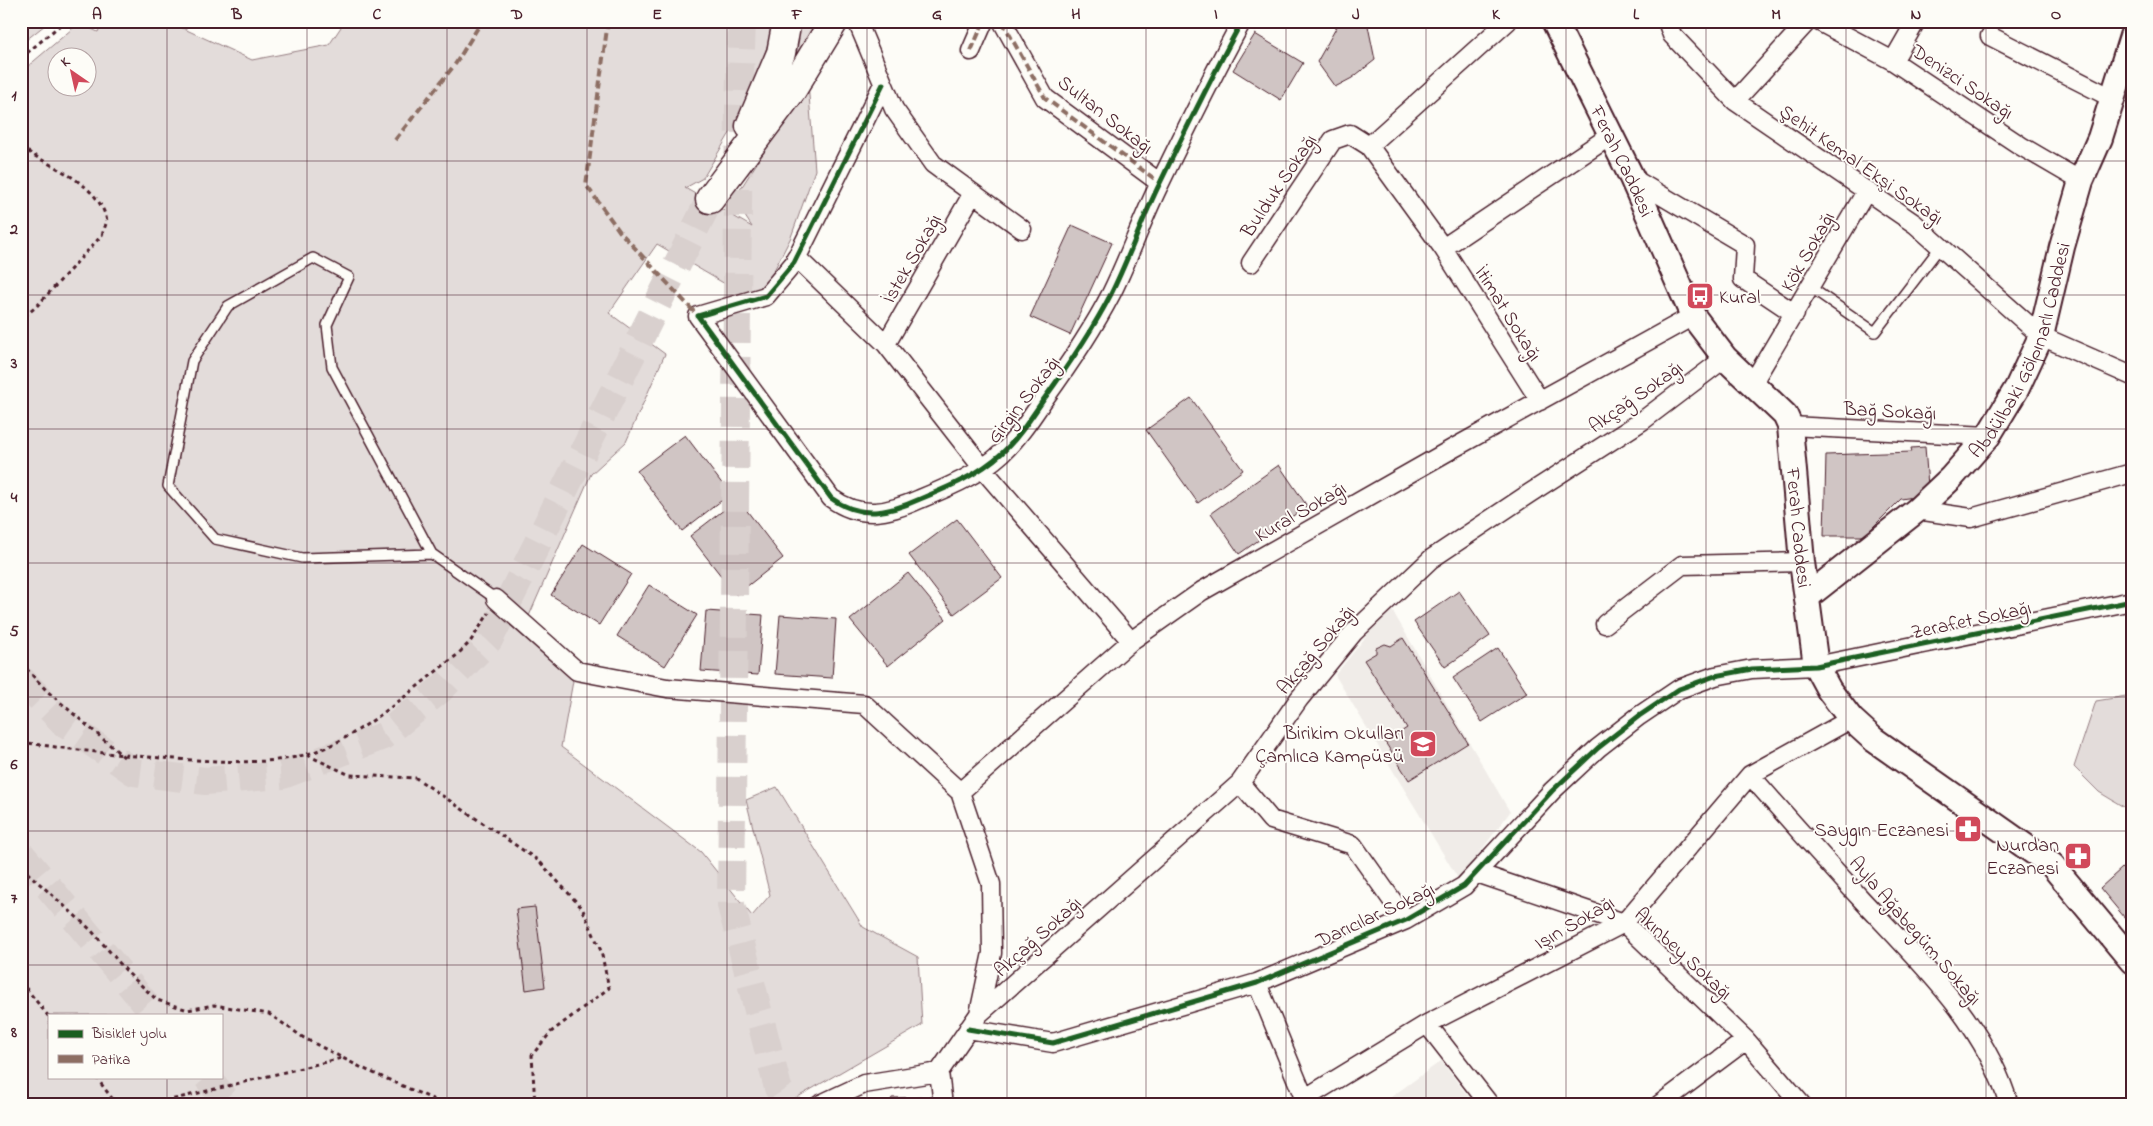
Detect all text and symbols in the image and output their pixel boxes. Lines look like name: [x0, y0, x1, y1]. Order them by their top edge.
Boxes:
text: A: [92, 3, 102, 27]
text: B: [231, 3, 243, 27]
text: C: [373, 3, 382, 27]
text: D: [510, 3, 523, 27]
text: E: [652, 3, 662, 27]
text: F: [791, 3, 803, 27]
text: G: [932, 3, 942, 27]
text: H: [1071, 3, 1081, 27]
text: I: [1214, 3, 1218, 27]
text: J: [1352, 3, 1360, 27]
text: K: [1492, 3, 1501, 27]
text: L: [1633, 3, 1640, 27]
text: M: [1771, 3, 1781, 27]
text: N: [1911, 3, 1922, 27]
text: O: [2051, 3, 2062, 27]
street label: Denizci Sokağı: [1903, 38, 2019, 129]
north arrow: [48, 48, 98, 98]
text: K: [57, 51, 75, 73]
street label: Sultan Sokağı: [1050, 69, 1159, 164]
text: 1: [11, 84, 17, 108]
street label: Şehit Kemal Ekşi Sokağı: [1772, 98, 1949, 235]
street label: Ferah Caddesi: [1581, 101, 1660, 222]
street label: Bulduk Sokağı: [1234, 129, 1326, 245]
street label: Kök Sokağı: [1775, 207, 1845, 298]
street label: İstek Sokağı: [876, 209, 951, 310]
text: 2: [9, 218, 18, 242]
street label: Abdülbaki Gölpınarlı Caddesi: [1963, 239, 2080, 466]
street label: İtimat Sokağı: [1465, 261, 1548, 368]
bus stop icon: Kural: [1685, 281, 1715, 311]
place label: Kural: [1719, 284, 1760, 313]
street label: Girgin Sokağı: [981, 350, 1069, 451]
text: 3: [10, 352, 18, 376]
street label: Akçağ Sokağı: [1583, 355, 1690, 442]
street label: Bağ Sokağı: [1842, 396, 1937, 430]
street label: Ferah Caddesi: [1777, 466, 1817, 590]
street label: Kural Sokağı: [1250, 475, 1353, 552]
text: 4: [10, 486, 18, 510]
street label: Zerafet Sokağı: [1909, 595, 2034, 649]
street label: Akçağ Sokağı: [1271, 599, 1364, 703]
text: 5: [9, 620, 19, 644]
place label: Birikim Okulları Çamlıca Kampüsü: [1255, 720, 1404, 772]
school or university icon: Birikim Okulları Çamlıca Kampüsü: [1408, 729, 1438, 759]
text: 6: [9, 753, 18, 777]
pharmacy icon: Saygın Eczanesi: [1953, 814, 1983, 844]
place label: Saygın Eczanesi: [1814, 817, 1949, 847]
place label: Nurdan Eczanesi: [1986, 832, 2059, 884]
pharmacy icon: Nurdan Eczanesi: [2063, 841, 2093, 871]
street label: Ayla Ağabegüm Sokağı: [1840, 850, 1987, 1013]
street label: Darıcılar Sokağı: [1311, 876, 1441, 958]
text: 7: [11, 887, 18, 911]
street label: Akçağ Sokağı: [988, 890, 1090, 986]
street label: Işın Sokağı: [1530, 890, 1621, 960]
street label: Akınbey Sokağı: [1626, 902, 1738, 1009]
legend: [48, 1014, 222, 1078]
text: 8: [10, 1021, 17, 1045]
text: Bisiklet yolu: [91, 1023, 167, 1046]
text: Patika: [92, 1049, 130, 1071]

